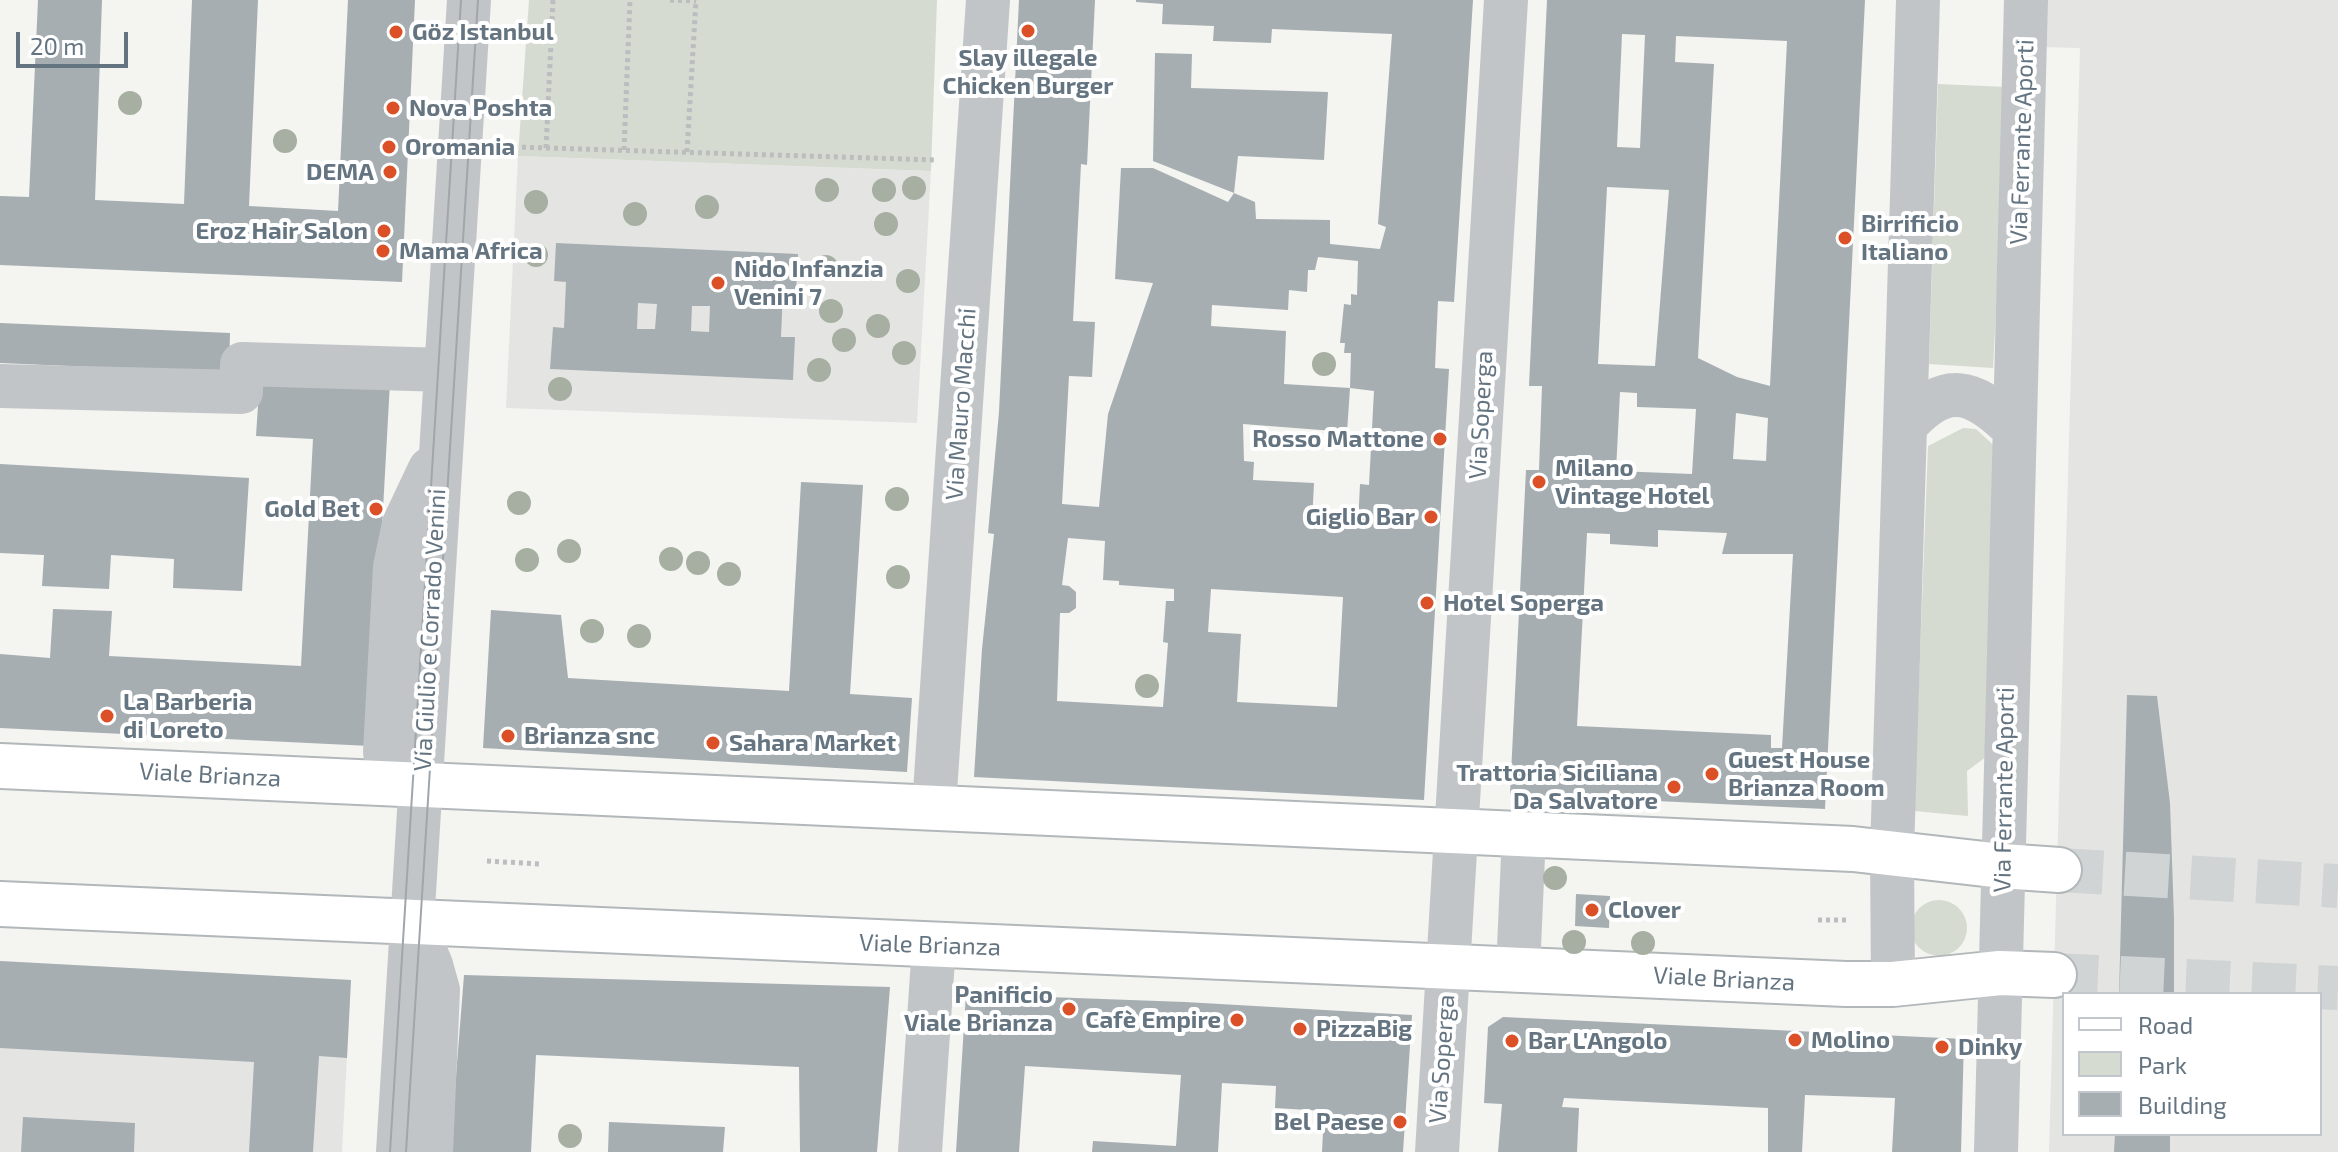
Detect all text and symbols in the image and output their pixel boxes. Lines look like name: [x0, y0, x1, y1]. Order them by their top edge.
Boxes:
scale bar: [20, 16, 132, 66]
place label: Göz Istanbul: [412, 18, 554, 46]
marker: Slay illegale Chicken Burger: [1019, 22, 1037, 40]
marker: Göz Istanbul: [387, 23, 405, 41]
text: 20 m: [30, 31, 84, 60]
street label: Via Ferrante Aporti: [2004, 39, 2040, 245]
place label: Slay illegale Chicken Burger: [943, 44, 1113, 100]
place label: Nova Poshta: [409, 94, 552, 122]
marker: Nova Poshta: [384, 99, 402, 117]
place label: Oromania: [405, 133, 515, 161]
marker: Oromania: [380, 138, 398, 156]
place label: DEMA: [306, 158, 374, 186]
marker: DEMA: [381, 163, 399, 181]
place label: Birrificio Italiano: [1861, 210, 1959, 266]
place label: Eroz Hair Salon: [196, 217, 368, 245]
marker: Eroz Hair Salon: [375, 222, 393, 240]
marker: Birrificio Italiano: [1836, 229, 1854, 247]
place label: Mama Africa: [399, 237, 543, 265]
marker: Mama Africa: [374, 242, 392, 260]
place label: Nido Infanzia Venini 7: [734, 255, 884, 311]
marker: Nido Infanzia Venini 7: [709, 274, 727, 292]
street label: Via Mauro Macchi: [940, 307, 982, 501]
street label: Via Soperga: [1463, 350, 1499, 480]
place label: Rosso Mattone: [1252, 425, 1424, 453]
marker: Rosso Mattone: [1431, 430, 1449, 448]
place label: Milano Vintage Hotel: [1555, 454, 1709, 510]
marker: Milano Vintage Hotel: [1530, 473, 1548, 491]
street label: Via Giulio e Corrado Venini: [408, 488, 452, 772]
place label: Gold Bet: [264, 495, 360, 523]
marker: Gold Bet: [367, 500, 385, 518]
place label: Giglio Bar: [1306, 503, 1415, 531]
marker: Giglio Bar: [1422, 508, 1440, 526]
place label: Hotel Soperga: [1443, 589, 1604, 617]
marker: Hotel Soperga: [1418, 594, 1436, 612]
street label: Via Ferrante Aporti: [1988, 687, 2020, 893]
place label: La Barberia di Loreto: [123, 688, 252, 744]
marker: La Barberia di Loreto: [98, 707, 116, 725]
place label: Brianza snc: [524, 722, 655, 750]
marker: Brianza snc: [499, 727, 517, 745]
place label: Sahara Market: [729, 729, 896, 757]
marker: Sahara Market: [704, 734, 722, 752]
place label: Guest House Brianza Room: [1728, 746, 1885, 802]
street label: Viale Brianza: [138, 757, 282, 793]
place label: Trattoria Siciliana Da Salvatore: [1456, 759, 1658, 815]
marker: Guest House Brianza Room: [1703, 765, 1721, 783]
marker: Trattoria Siciliana Da Salvatore: [1665, 778, 1683, 796]
place label: Clover: [1608, 896, 1681, 924]
marker: Clover: [1583, 901, 1601, 919]
street label: Viale Brianza: [858, 928, 1002, 962]
street label: Viale Brianza: [1652, 961, 1796, 997]
place label: Panificio Viale Brianza: [904, 981, 1053, 1037]
legend: [2062, 992, 2322, 1136]
street label: Via Soperga: [1423, 994, 1461, 1124]
marker: Panificio Viale Brianza: [1060, 1000, 1078, 1018]
place label: Cafè Empire: [1085, 1006, 1221, 1034]
text: Road: [2138, 1010, 2193, 1039]
marker: Cafè Empire: [1228, 1011, 1246, 1029]
place label: PizzaBig: [1316, 1015, 1412, 1043]
marker: PizzaBig: [1291, 1020, 1309, 1038]
place label: Molino: [1811, 1026, 1890, 1054]
place label: Bar L'Angolo: [1528, 1027, 1667, 1055]
marker: Molino: [1786, 1031, 1804, 1049]
marker: Bar L'Angolo: [1503, 1032, 1521, 1050]
place label: Dinky: [1958, 1033, 2022, 1061]
marker: Dinky: [1933, 1038, 1951, 1056]
text: Park: [2138, 1050, 2187, 1079]
text: Building: [2138, 1090, 2227, 1119]
place label: Bel Paese: [1274, 1108, 1384, 1136]
marker: Bel Paese: [1391, 1113, 1409, 1131]

